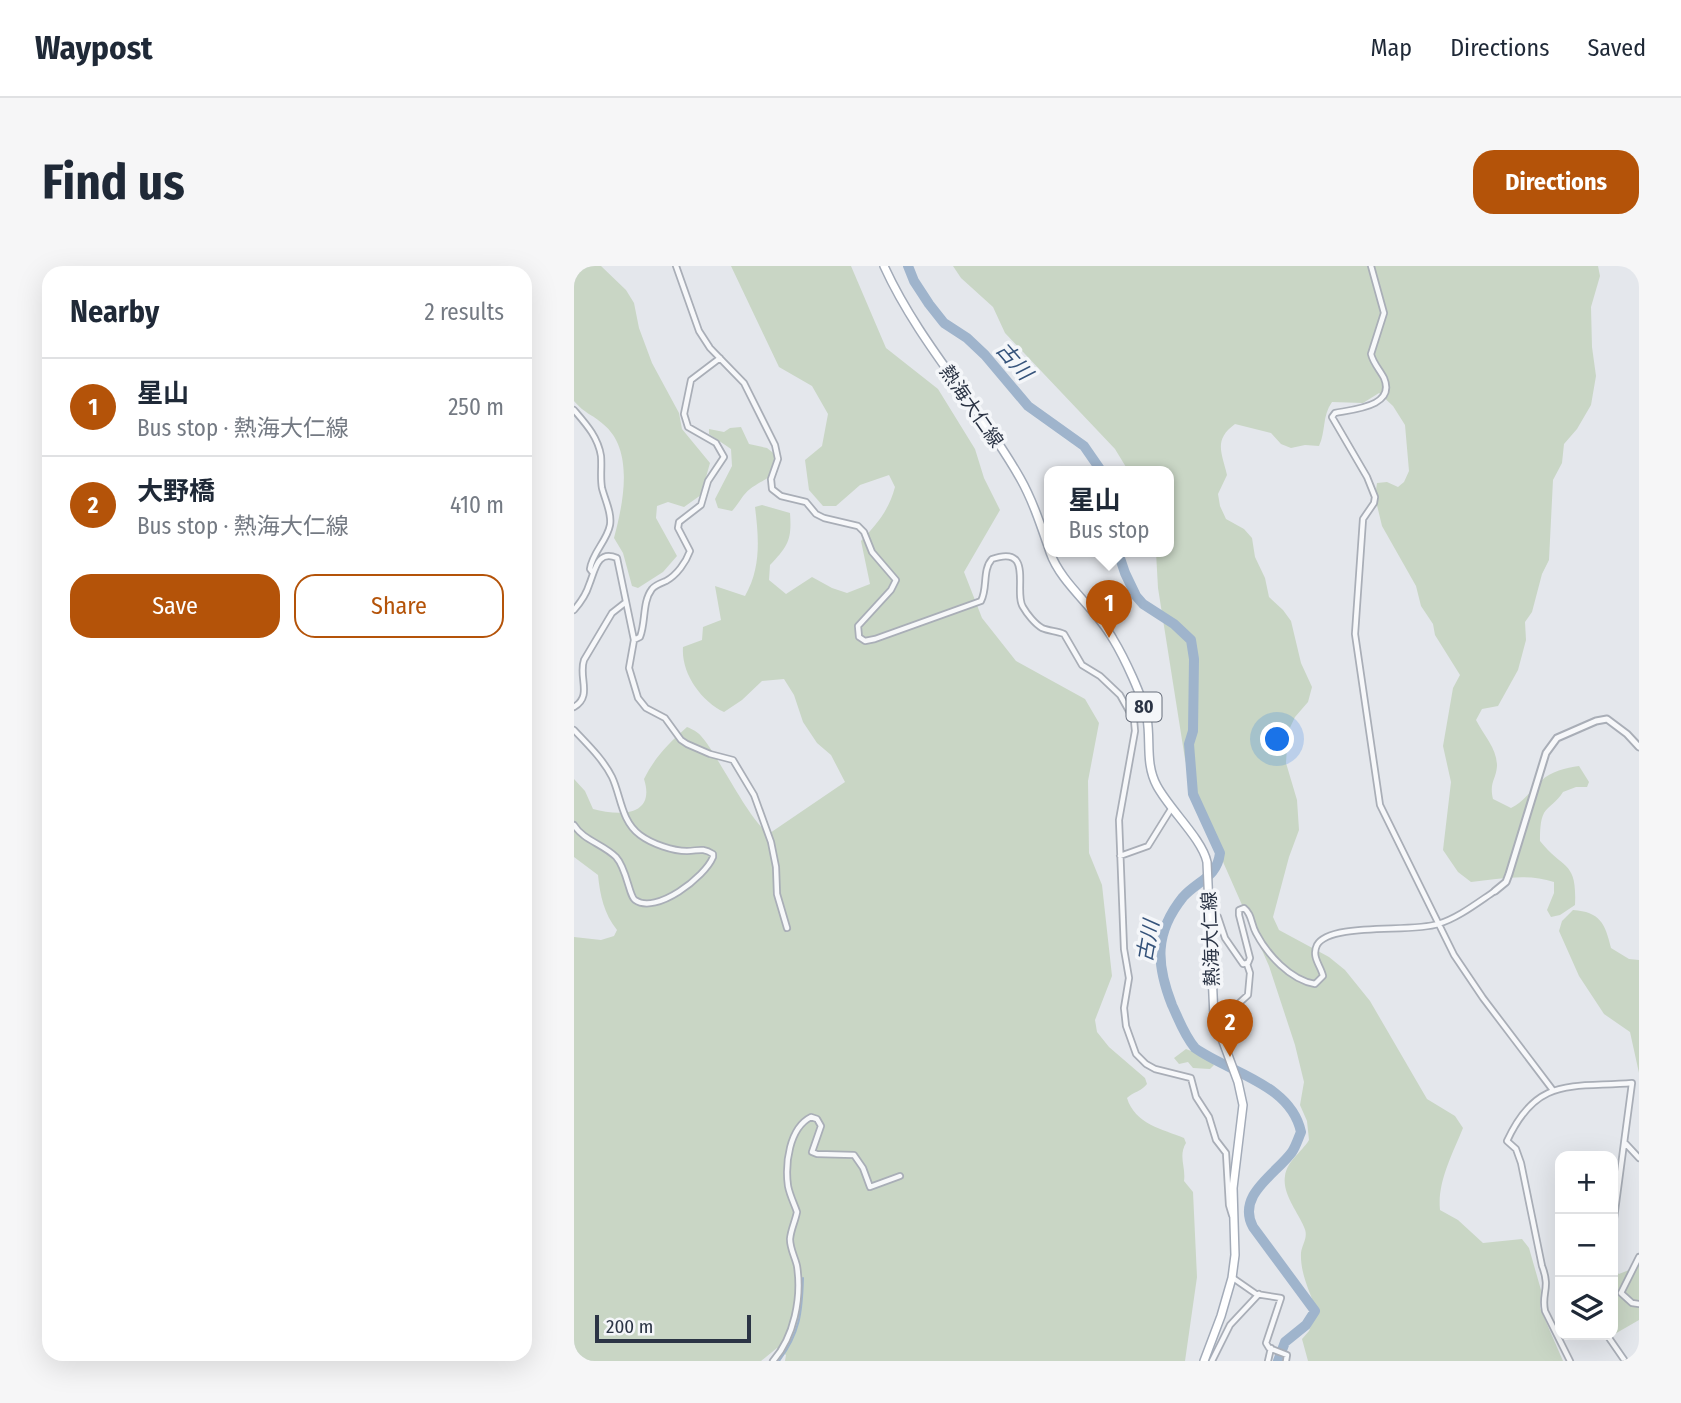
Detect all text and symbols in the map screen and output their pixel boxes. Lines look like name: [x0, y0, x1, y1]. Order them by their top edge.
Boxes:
text: Waypost: [35, 28, 153, 68]
text: Map: [1371, 34, 1412, 62]
text: Directions: [1450, 34, 1549, 62]
text: Saved: [1587, 34, 1646, 62]
button: Directions: [1473, 150, 1639, 214]
text: Find us: [42, 153, 185, 212]
text: Nearby: [70, 294, 159, 330]
text: 2 results: [424, 298, 504, 326]
water label: 古川: [990, 337, 1039, 387]
street label: 熱海大仁線: [935, 361, 1008, 452]
text: 星山: [137, 378, 189, 409]
text: 1: [88, 393, 98, 421]
text: 250 m: [448, 393, 504, 421]
text: Bus stop · 熱海大仁線: [137, 414, 349, 442]
popup: [1044, 466, 1174, 557]
text: 大野橋: [137, 476, 215, 507]
text: 星山: [1068, 485, 1120, 516]
text: 2: [88, 491, 98, 519]
text: 410 m: [450, 491, 504, 519]
text: Bus stop · 熱海大仁線: [137, 512, 349, 540]
text: Bus stop: [1068, 516, 1150, 544]
button: Save: [70, 574, 280, 638]
button: Share: [294, 574, 504, 638]
pin: 1: [1086, 580, 1132, 638]
road number: 80: [1126, 692, 1162, 722]
your location: [1260, 722, 1294, 756]
street label: 熱海大仁線: [1197, 891, 1224, 987]
water label: 古川: [1132, 916, 1165, 964]
pin: 2: [1207, 999, 1253, 1057]
map controls: [1555, 1151, 1618, 1340]
button: +: [1555, 1151, 1618, 1214]
button: −: [1555, 1214, 1618, 1277]
button: layers: [1555, 1277, 1618, 1340]
scale bar: [595, 1312, 751, 1344]
text: 200 m: [606, 1315, 653, 1338]

